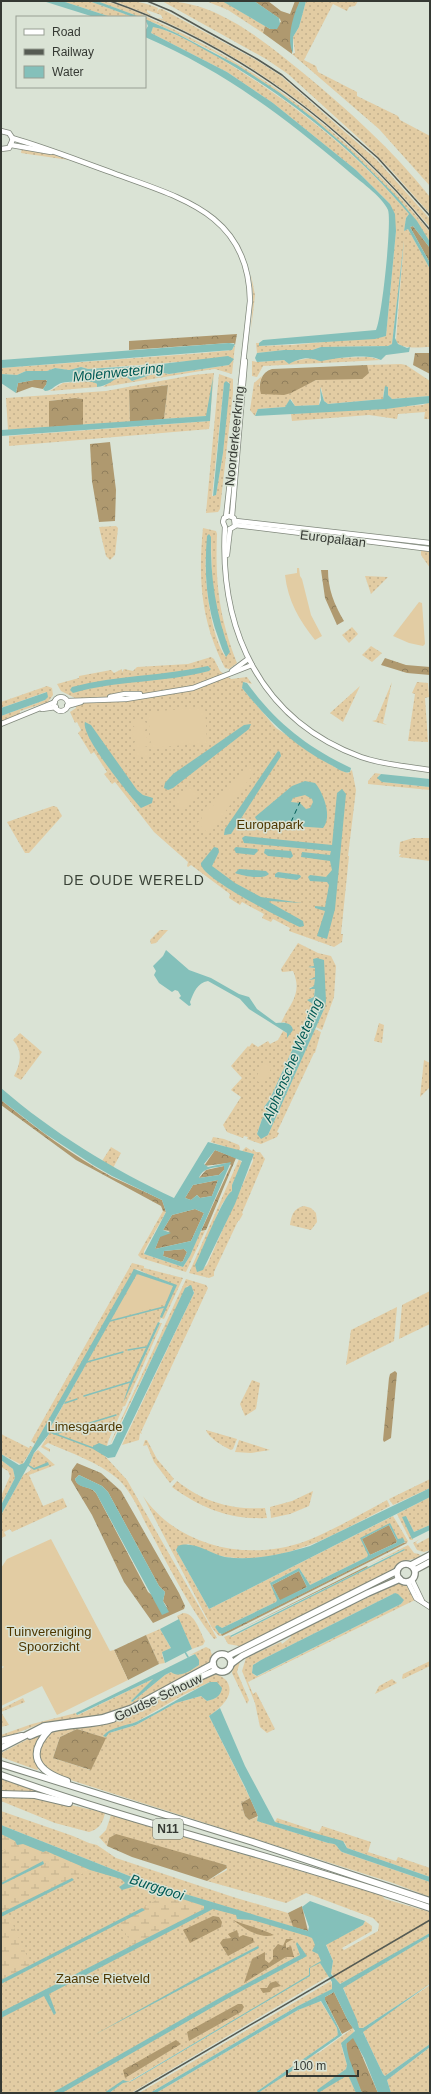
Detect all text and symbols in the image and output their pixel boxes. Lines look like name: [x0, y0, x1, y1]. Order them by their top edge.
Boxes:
legend: [16, 16, 146, 88]
text: Road: [52, 25, 81, 39]
text: Railway: [52, 45, 94, 59]
text: Water: [52, 65, 84, 79]
water label: Molenwetering: [72, 359, 164, 385]
street label: Noorderkeerkring: [222, 385, 247, 487]
street label: Europalaan: [299, 527, 367, 550]
park label: Europapark: [236, 817, 304, 832]
district label: DE OUDE WERELD: [63, 872, 205, 888]
water label: Alphensche Wetering: [258, 996, 325, 1125]
park label: Limesgaarde: [47, 1419, 123, 1434]
park label: Tuinvereniging Spoorzicht: [7, 1624, 91, 1654]
street label: Goudse Schouw: [112, 1670, 205, 1724]
road number: N11: [153, 1819, 183, 1839]
water label: Burggooi: [128, 1871, 187, 1904]
park label: Zaanse Rietveld: [56, 1971, 150, 1986]
scale bar: [287, 2052, 358, 2078]
text: 100 m: [293, 2059, 326, 2073]

